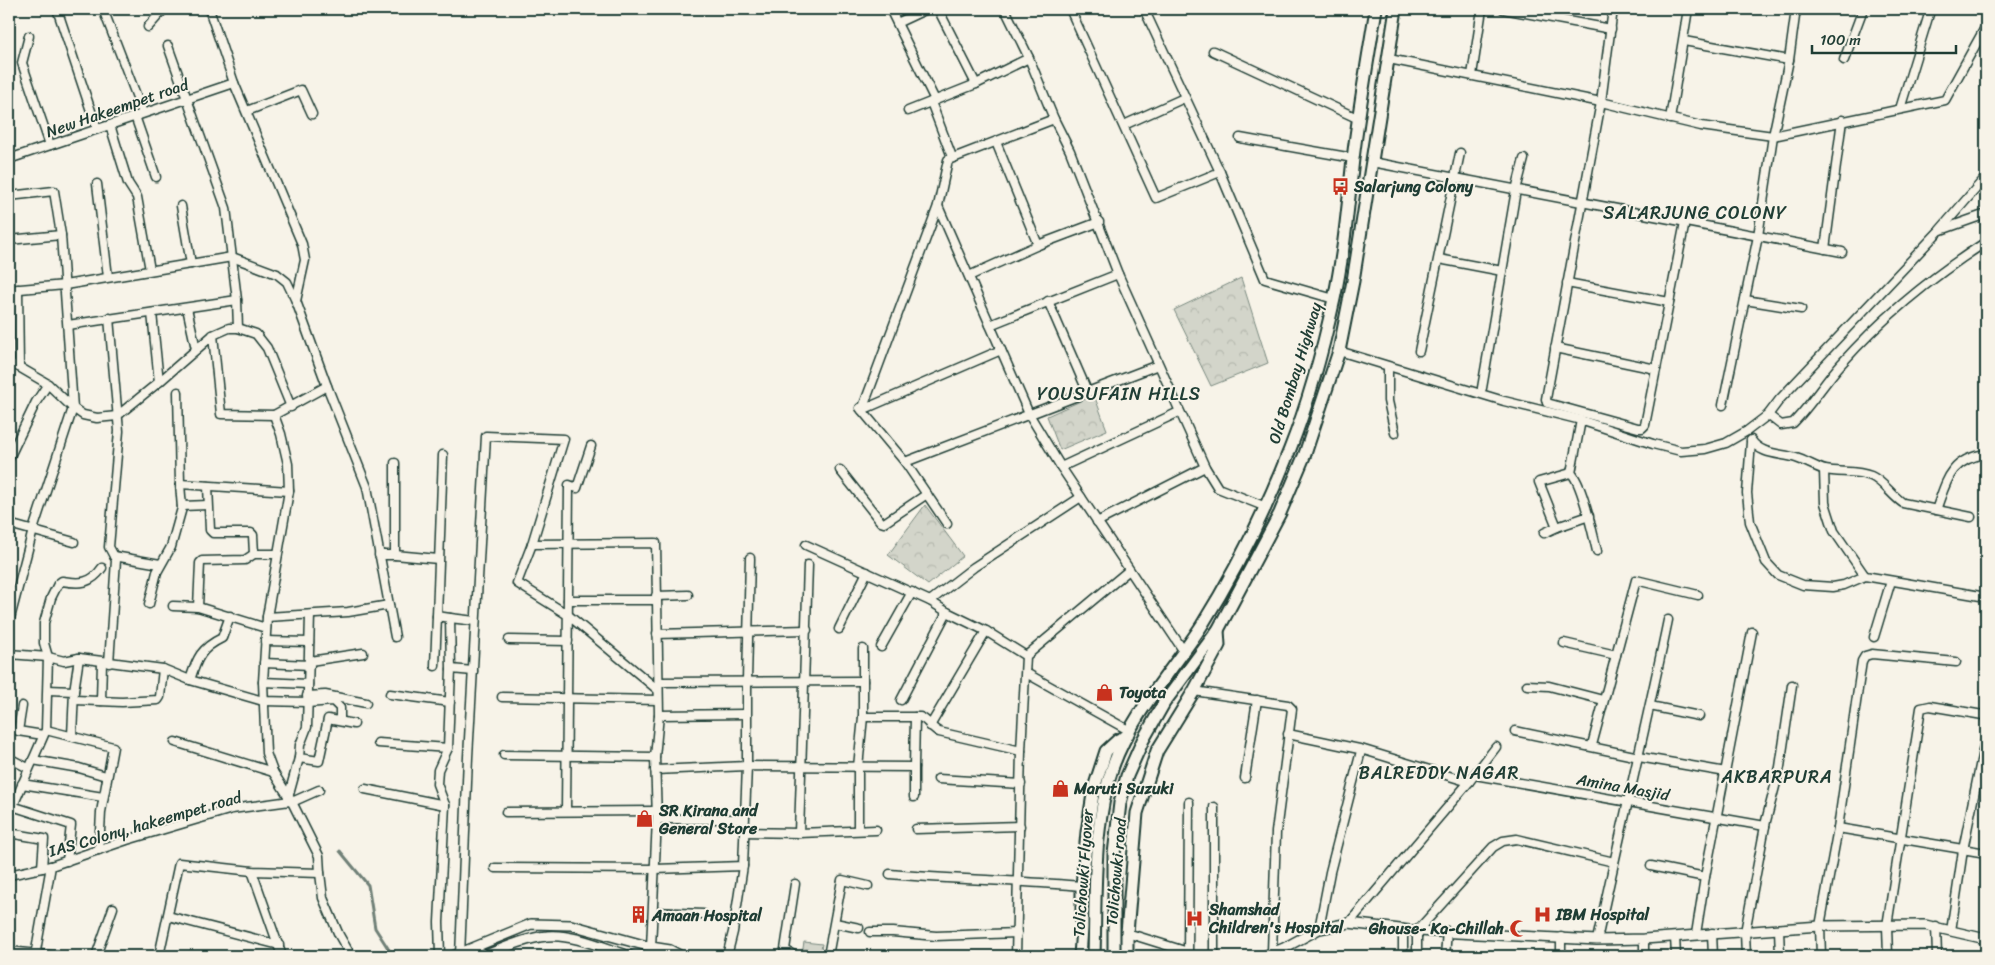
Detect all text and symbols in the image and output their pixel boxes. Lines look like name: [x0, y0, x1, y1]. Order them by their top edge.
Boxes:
scale bar: [1812, 22, 1956, 54]
text: 100 m: [1820, 27, 1861, 53]
street label: New Hakeempet road: [42, 69, 194, 146]
place label: Salarjung Colony: [1353, 172, 1474, 201]
bus stop icon: Salarjung Colony: [1330, 176, 1350, 196]
district label: SALARJUNG COLONY: [1603, 197, 1787, 229]
street label: Old Bombay Highway: [1260, 298, 1331, 447]
district label: YOUSUFAIN HILLS: [1037, 378, 1201, 410]
place label: Toyota: [1119, 678, 1167, 707]
shop icon: Toyota: [1095, 682, 1115, 702]
district label: BALREDDY NAGAR: [1359, 757, 1519, 789]
district label: AKBARPURA: [1720, 761, 1833, 793]
street label: Amina Masjid: [1573, 764, 1673, 810]
place label: Maruti Suzuki: [1073, 774, 1174, 803]
shop icon: Maruti Suzuki: [1050, 778, 1070, 798]
street label: IAS Colony, hakeempet road: [44, 782, 246, 866]
place label: SR Kirana and General Store: [658, 796, 759, 843]
street label: Tolichowki Flyover: [1064, 807, 1102, 938]
shop icon: SR Kirana and General Store: [635, 809, 655, 829]
street label: Tolichowki road: [1097, 815, 1135, 927]
place label: Shamshad Children's Hospital: [1208, 895, 1345, 942]
place label: IBM Hospital: [1555, 900, 1650, 929]
place label: Amaan Hospital: [651, 901, 763, 930]
hospital icon: IBM Hospital: [1532, 904, 1552, 924]
building icon: Amaan Hospital: [628, 905, 648, 925]
hospital icon: Shamshad Children's Hospital: [1185, 908, 1205, 928]
place label: Ghouse- Ka-Chillah: [1368, 914, 1505, 943]
mosque icon: Ghouse- Ka-Chillah: [1508, 918, 1528, 938]

